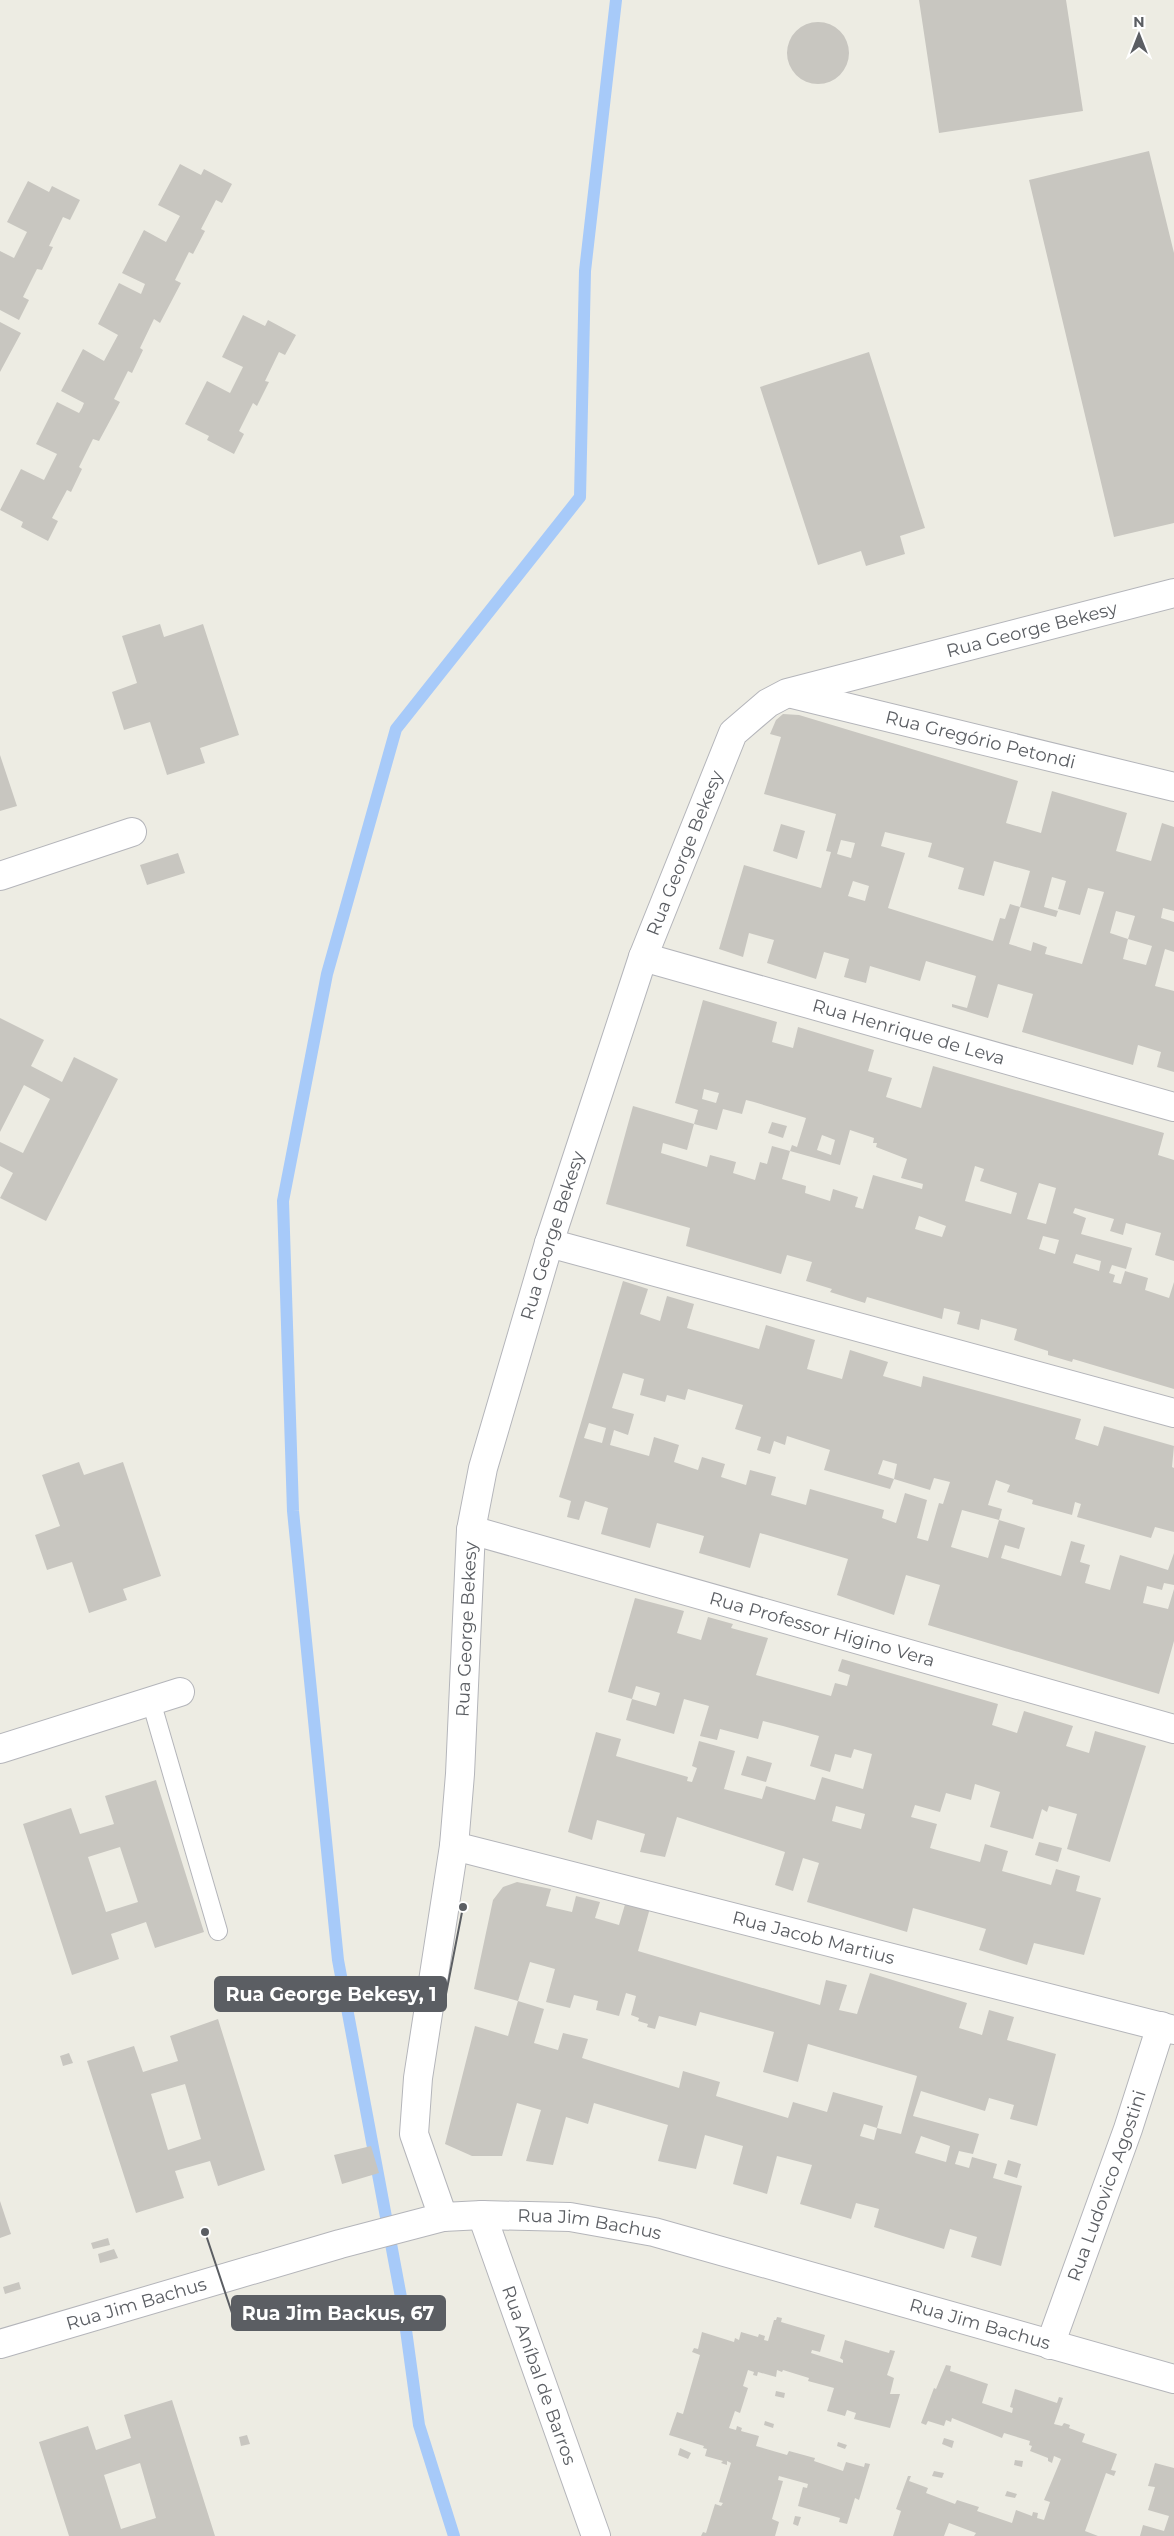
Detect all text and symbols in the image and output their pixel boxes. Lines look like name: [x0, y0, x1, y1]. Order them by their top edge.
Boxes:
north arrow: [1114, 10, 1164, 60]
text: N: [1133, 13, 1145, 31]
street label: Rua George Bekesy: [944, 597, 1120, 662]
street label: Rua Gregório Petondi: [883, 706, 1078, 774]
street label: Rua George Bekesy: [642, 767, 728, 939]
street label: Rua Henrique de Leva: [810, 994, 1007, 1070]
street label: Rua George Bekesy: [516, 1148, 589, 1323]
street label: Rua George Bekesy: [452, 1541, 481, 1718]
street label: Rua Professor Higino Vera: [707, 1587, 937, 1672]
street label: Rua Jacob Martius: [730, 1907, 897, 1969]
callout: Rua George Bekesy, 1: [215, 1977, 446, 2011]
text: Rua George Bekesy, 1: [225, 1983, 437, 2006]
street label: Rua Ludovico Agostini: [1063, 2088, 1151, 2284]
street label: Rua Jim Bachus: [517, 2205, 664, 2245]
street label: Rua Jim Bachus: [63, 2273, 209, 2335]
street label: Rua Aníbal de Barros: [497, 2282, 581, 2468]
street label: Rua Jim Bachus: [907, 2294, 1053, 2355]
callout: Rua Jim Backus, 67: [232, 2296, 445, 2330]
text: Rua Jim Backus, 67: [242, 2302, 434, 2325]

